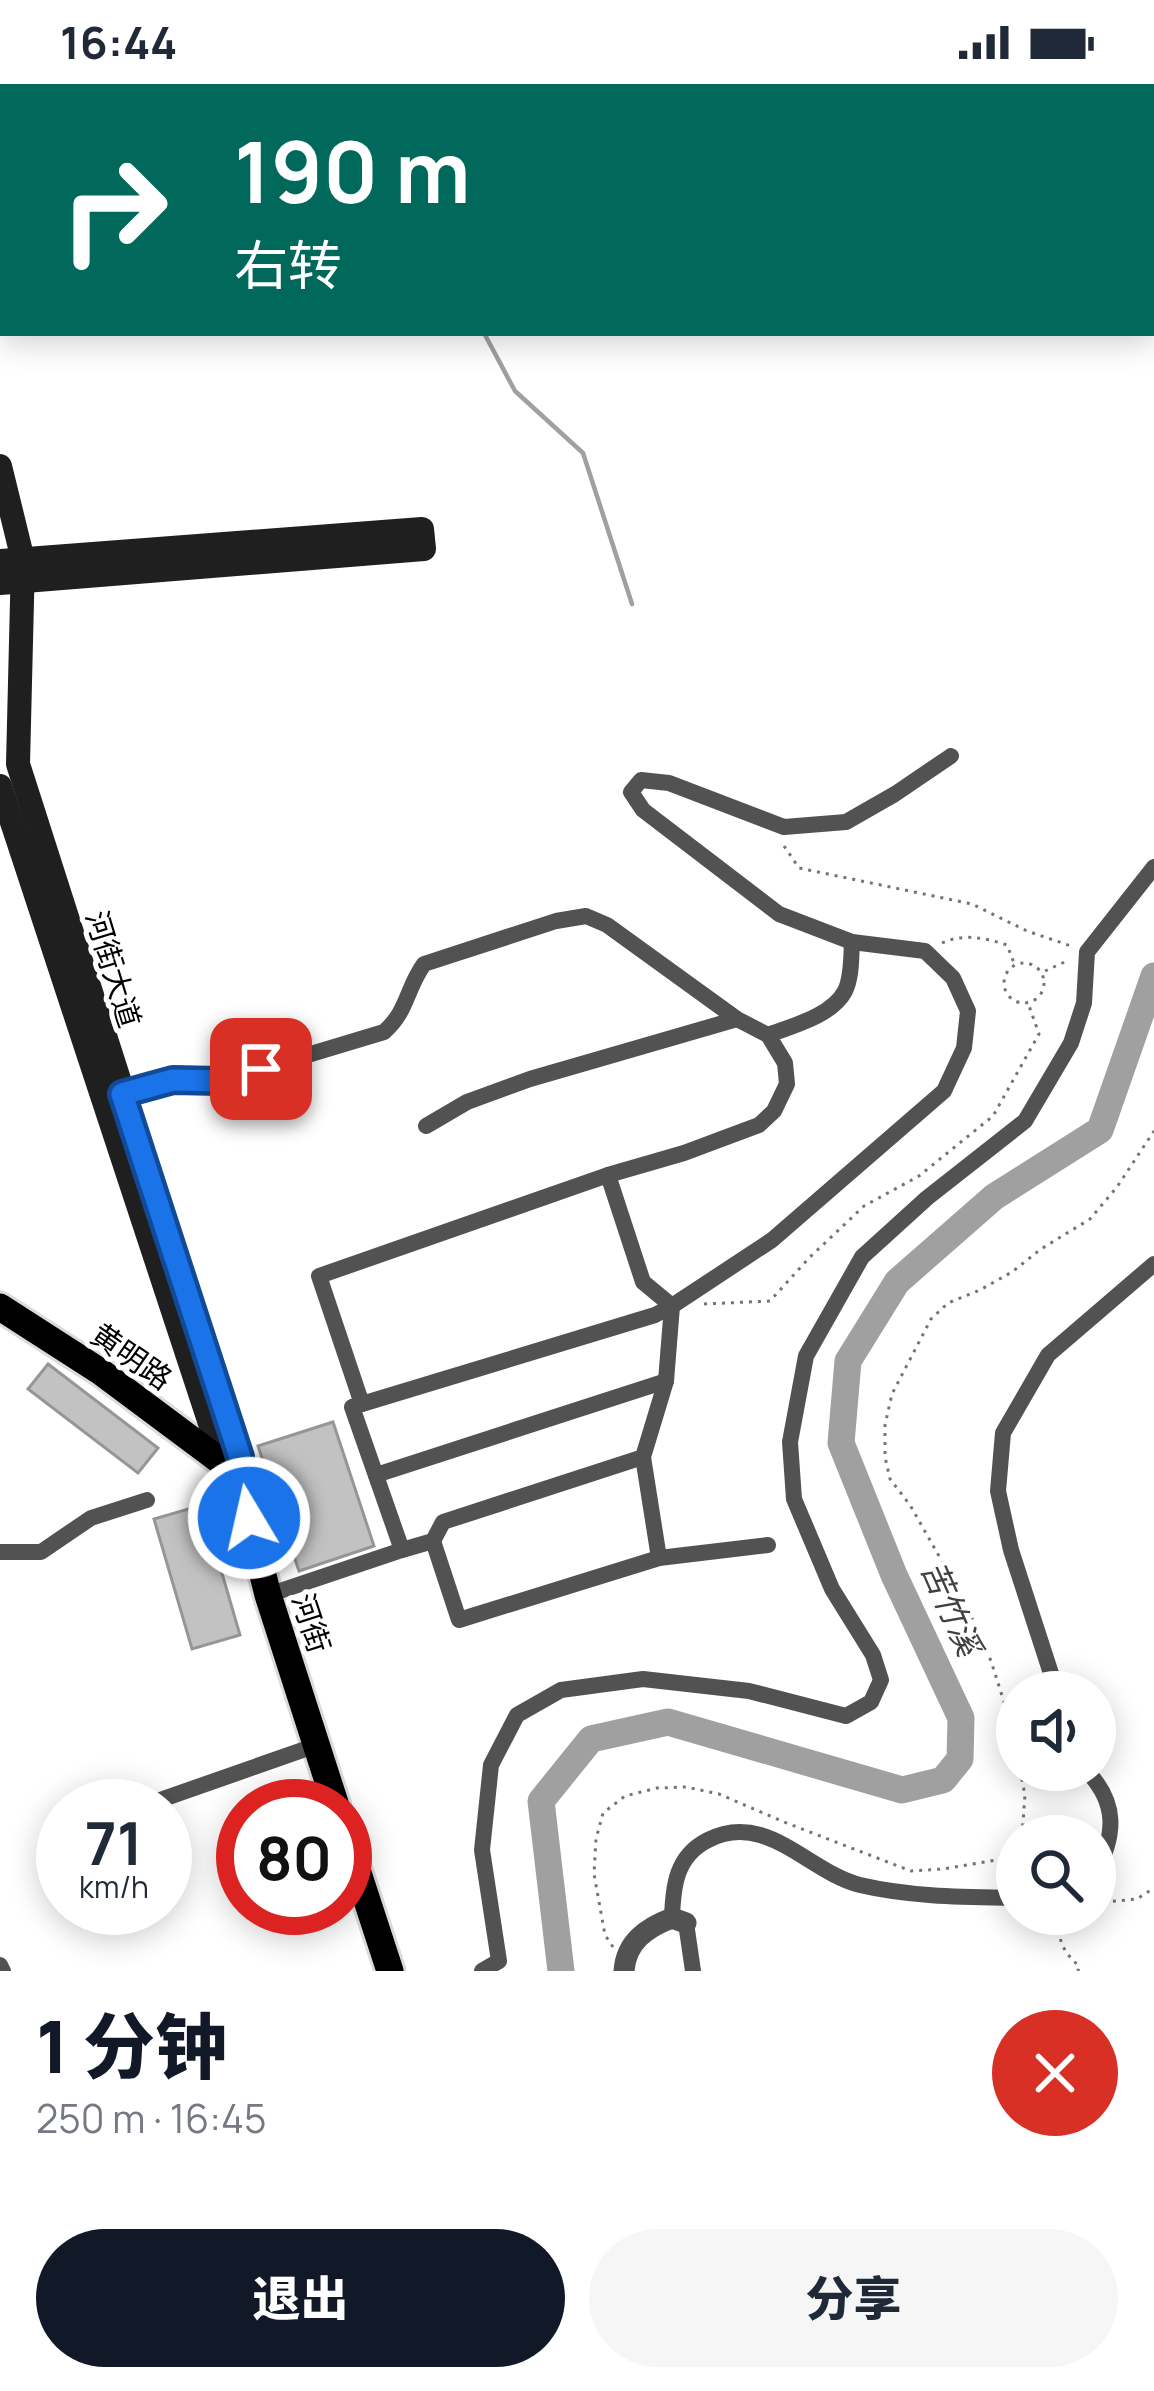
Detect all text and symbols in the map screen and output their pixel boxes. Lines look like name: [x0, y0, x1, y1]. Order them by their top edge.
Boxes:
text: 16:44: [60, 11, 177, 73]
text: 190 m: [234, 113, 471, 228]
icon: right: [36, 132, 192, 288]
text: 右转: [234, 227, 342, 301]
street label: 河街大道: [77, 906, 151, 1032]
pin: [210, 1018, 312, 1120]
icon: arrive: [228, 1036, 294, 1102]
street label: 黄明路: [83, 1313, 181, 1399]
position arrow: [186, 1455, 312, 1581]
water label: 苦竹溪: [911, 1554, 994, 1665]
street label: 河街: [283, 1588, 341, 1658]
map controls: [996, 1671, 1116, 1935]
button: sound: [996, 1671, 1116, 1791]
speed limit sign: 80: [216, 1779, 372, 1935]
text: 71: [85, 1801, 143, 1883]
button: search: [996, 1815, 1116, 1935]
text: km/h: [79, 1866, 149, 1907]
text: 1 分钟: [36, 1996, 227, 2095]
button: close: [992, 2010, 1118, 2136]
text: 250 m · 16:45: [36, 2091, 266, 2145]
button: 退出: [36, 2229, 565, 2367]
button: 分享: [589, 2229, 1118, 2367]

